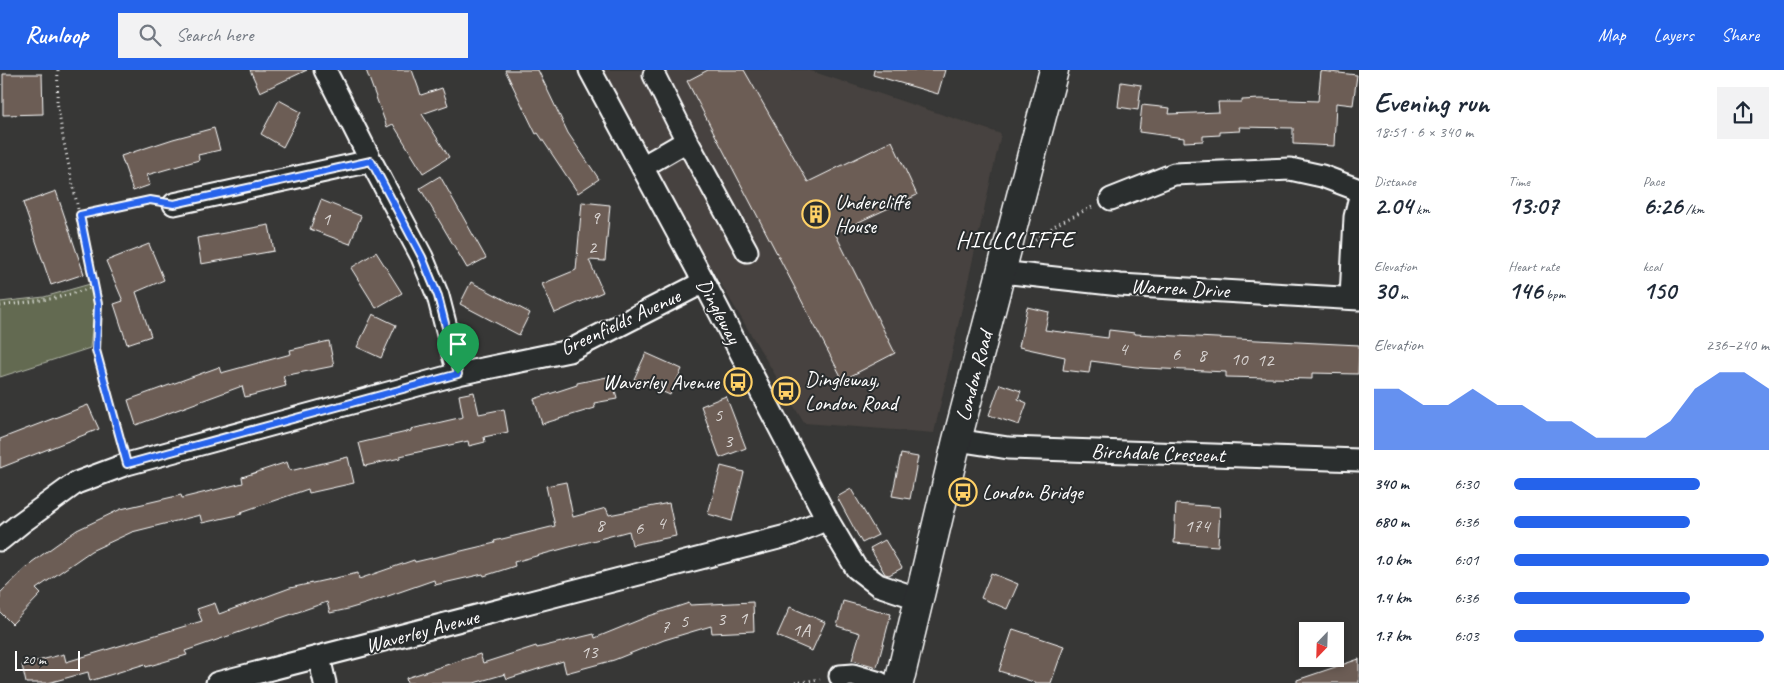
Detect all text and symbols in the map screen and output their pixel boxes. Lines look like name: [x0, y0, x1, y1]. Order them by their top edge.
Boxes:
search box: [118, 13, 468, 58]
text: Runloop: [25, 20, 88, 50]
icon: search: [136, 21, 164, 49]
text: Search here: [176, 23, 253, 47]
text: Map: [1598, 24, 1626, 46]
text: Layers: [1654, 24, 1693, 46]
text: Share: [1721, 24, 1759, 46]
text: Evening run: [1374, 85, 1489, 120]
button: share: [1717, 87, 1769, 139]
text: 18:51 · 6 × 340 m: [1374, 122, 1473, 142]
text: Distance: [1374, 173, 1416, 190]
text: Time: [1508, 173, 1530, 190]
text: Pace: [1643, 173, 1664, 190]
place label: Undercliffe House: [835, 189, 911, 239]
text: 2.04: [1374, 190, 1413, 222]
text: 13:07: [1508, 190, 1558, 222]
text: 6:26: [1643, 190, 1682, 222]
building icon: Undercliffe House: [801, 199, 831, 229]
text: km: [1413, 201, 1430, 218]
text: /km: [1682, 201, 1704, 218]
house number: 9: [591, 206, 601, 230]
house number: 1: [322, 207, 332, 231]
district label: HILLCLIFFE: [956, 225, 1077, 255]
house number: 2: [588, 235, 598, 259]
text: Elevation: [1374, 258, 1417, 275]
text: Heart rate: [1508, 258, 1559, 275]
text: kcal: [1643, 258, 1661, 275]
street label: Warren Drive: [1130, 272, 1232, 304]
street label: Dingleway: [691, 274, 748, 350]
text: 30: [1374, 275, 1397, 307]
text: 146: [1508, 275, 1543, 307]
text: 150: [1643, 275, 1676, 307]
street label: Greenfields Avenue: [556, 282, 685, 361]
text: m: [1397, 286, 1408, 303]
text: bpm: [1543, 286, 1565, 303]
pin: [437, 323, 479, 374]
street label: London Road: [950, 325, 999, 424]
icon: arrive: [444, 330, 472, 358]
text: Elevation: [1374, 335, 1423, 355]
text: 236–240 m: [1706, 335, 1769, 355]
house number: 4: [1119, 337, 1130, 361]
house number: 6: [1172, 342, 1182, 366]
house number: 8: [1198, 343, 1209, 367]
house number: 10: [1230, 347, 1249, 371]
house number: 12: [1256, 348, 1275, 372]
place label: Dingleway, London Road: [805, 366, 901, 416]
bus stop icon: Waverley Avenue: [723, 367, 753, 397]
place label: Waverley Avenue: [603, 369, 720, 395]
bus stop icon: Dingleway, London Road: [771, 376, 801, 406]
house number: 5: [714, 403, 724, 427]
house number: 3: [724, 429, 734, 453]
street label: Birchdale Crescent: [1091, 438, 1227, 468]
text: 340 m: [1374, 474, 1409, 494]
text: 6:30: [1454, 474, 1479, 494]
bus stop icon: London Bridge: [948, 477, 978, 507]
place label: London Bridge: [982, 479, 1085, 505]
house number: 4: [657, 511, 668, 535]
text: 680 m: [1374, 512, 1409, 532]
text: 6:36: [1454, 512, 1479, 532]
house number: 8: [596, 513, 607, 537]
house number: 174: [1184, 514, 1212, 538]
house number: 6: [635, 516, 645, 540]
text: 1.0 km: [1374, 550, 1411, 570]
text: 6:01: [1454, 550, 1479, 570]
text: 1.4 km: [1374, 588, 1411, 608]
text: 6:36: [1454, 588, 1479, 608]
street label: Waverley Avenue: [363, 603, 483, 659]
house number: 1: [739, 606, 749, 630]
house number: 3: [717, 607, 727, 631]
house number: 5: [680, 609, 690, 633]
house number: 7: [661, 615, 671, 639]
house number: 1A: [792, 618, 812, 642]
north arrow: [1299, 622, 1344, 668]
map controls: [1299, 622, 1344, 667]
text: 1.7 km: [1374, 626, 1411, 646]
text: 6:03: [1454, 626, 1479, 646]
house number: 13: [580, 640, 599, 664]
scale bar: [15, 648, 80, 671]
text: 20 m: [22, 651, 46, 668]

